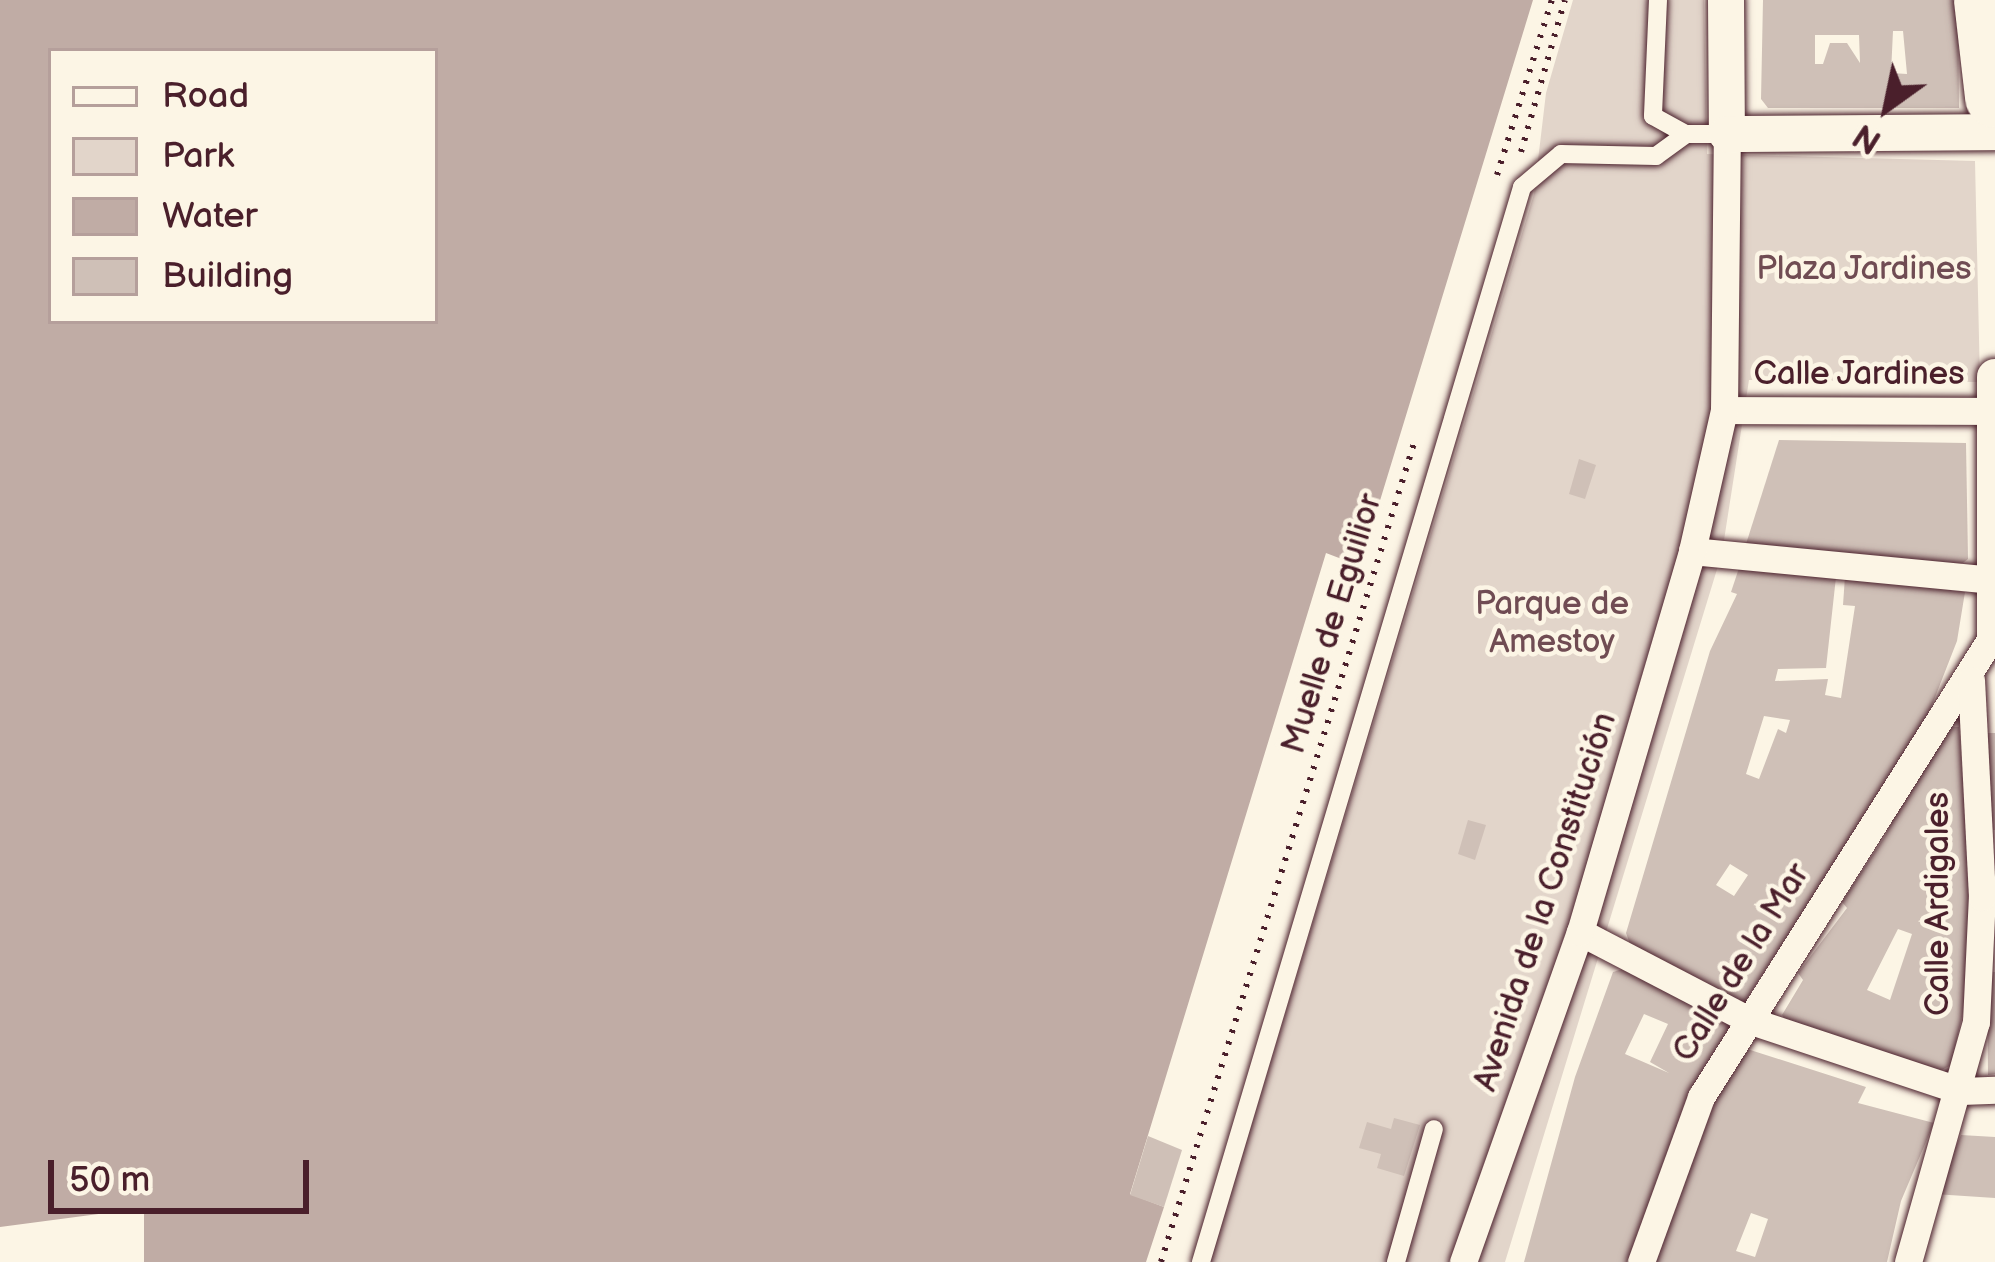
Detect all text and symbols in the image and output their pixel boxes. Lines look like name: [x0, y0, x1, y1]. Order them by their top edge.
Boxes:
legend: [48, 48, 438, 324]
north arrow: [1827, 48, 1947, 168]
text: Road: [162, 75, 249, 118]
text: N: [1846, 115, 1889, 162]
text: Park: [162, 135, 234, 178]
text: Water: [162, 195, 257, 238]
park label: Plaza Jardines: [1755, 250, 1973, 290]
text: Building: [162, 255, 293, 298]
street label: Calle Jardines: [1753, 355, 1965, 395]
street label: Muelle de Eguilior: [1275, 489, 1391, 759]
park label: Parque de Amestoy: [1475, 585, 1629, 663]
street label: Avenida de la Constitución: [1466, 708, 1626, 1096]
street label: Calle Ardigales: [1919, 792, 1959, 1016]
street label: Calle de la Mar: [1665, 857, 1819, 1069]
scale bar: [54, 1136, 315, 1210]
text: 50 m: [69, 1159, 150, 1202]

